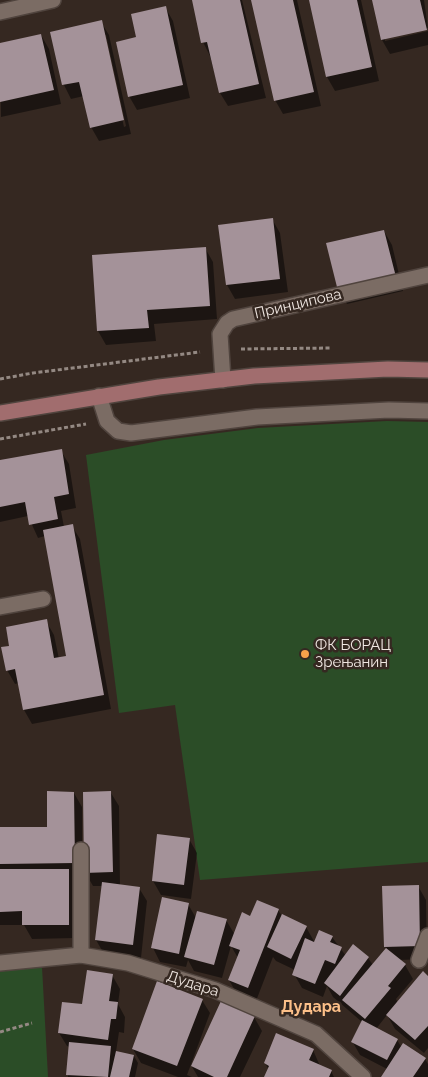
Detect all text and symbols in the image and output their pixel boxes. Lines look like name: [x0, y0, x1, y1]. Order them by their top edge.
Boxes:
street label: Принципова: [253, 285, 343, 323]
place label: ФК БОРАЦ Зрењанин: [315, 636, 391, 671]
marker: ФК БОРАЦ Зрењанин: [299, 648, 311, 660]
street label: Дудара: [165, 967, 221, 1001]
district label: Дудара: [281, 997, 341, 1017]

